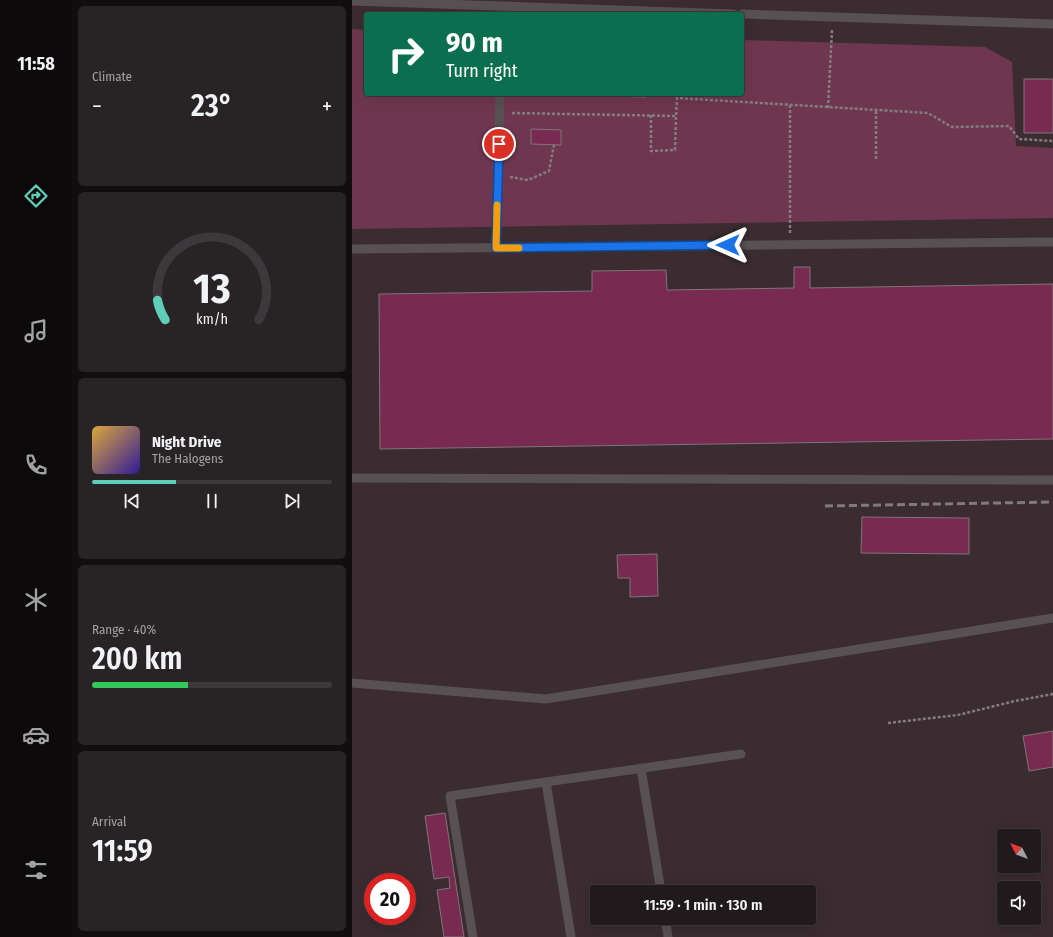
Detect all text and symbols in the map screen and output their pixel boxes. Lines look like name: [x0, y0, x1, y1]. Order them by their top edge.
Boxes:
text: 90 m: [446, 26, 503, 59]
icon: right: [380, 28, 432, 80]
text: 11:58: [17, 53, 55, 75]
text: Turn right: [446, 60, 518, 82]
text: Climate: [92, 69, 132, 84]
text: 23°: [191, 88, 233, 124]
text: −: [92, 93, 102, 120]
text: +: [322, 93, 332, 120]
pin: [482, 127, 516, 161]
icon: arrive: [488, 133, 510, 155]
icon: directions: [22, 182, 50, 210]
position arrow: [707, 224, 749, 266]
text: 13: [193, 264, 231, 314]
text: km/h: [196, 311, 228, 328]
icon: music: [22, 317, 50, 345]
text: Night Drive: [152, 433, 221, 451]
icon: phone: [22, 451, 50, 479]
text: The Halogens: [152, 451, 223, 466]
icon: previous: [121, 490, 143, 512]
icon: pause: [201, 490, 223, 512]
icon: next: [281, 490, 303, 512]
icon: climate: [22, 586, 50, 614]
text: Range · 40%: [92, 622, 156, 637]
text: 200 km: [92, 641, 182, 677]
icon: car: [22, 721, 50, 749]
text: Arrival: [92, 814, 126, 829]
north arrow: [997, 829, 1041, 873]
map controls: [997, 829, 1041, 925]
text: 11:59: [92, 833, 153, 869]
icon: filters: [22, 856, 50, 884]
speed limit sign: 20: [364, 873, 416, 925]
button: sound: [997, 881, 1041, 925]
text: 11:59 · 1 min · 130 m: [644, 896, 762, 914]

